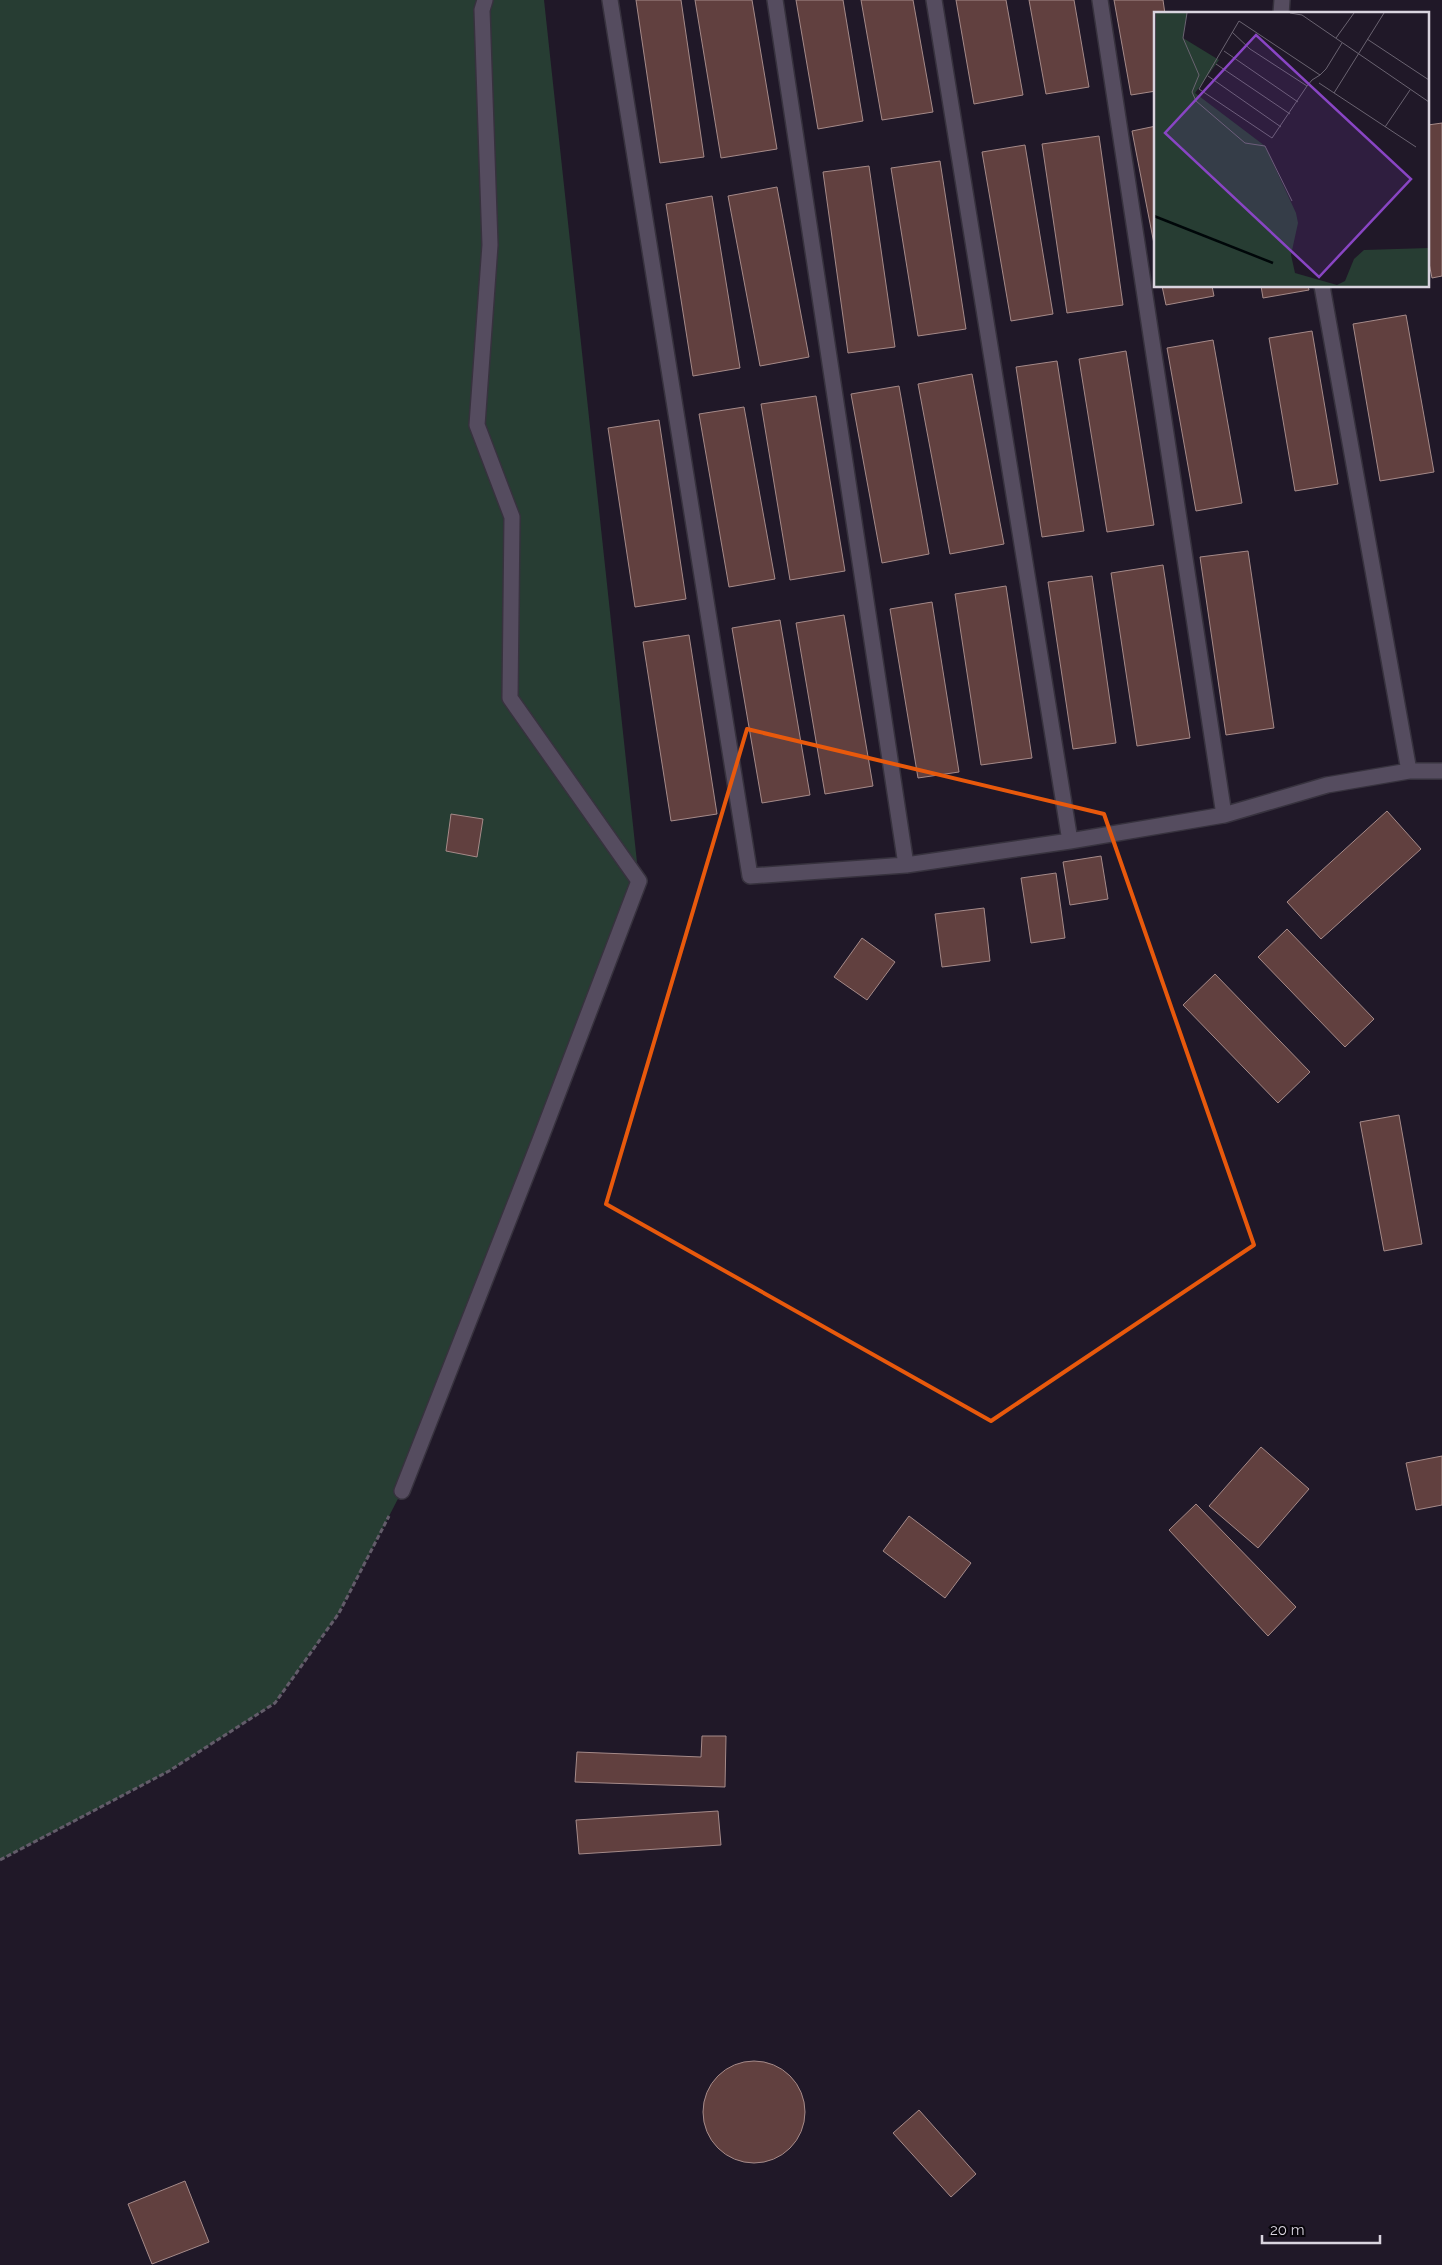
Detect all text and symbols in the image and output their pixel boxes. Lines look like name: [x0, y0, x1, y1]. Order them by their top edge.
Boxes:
inset map: [1154, 12, 1430, 288]
scale bar: [1262, 2212, 1380, 2244]
text: 20 m: [1270, 2221, 1305, 2239]

